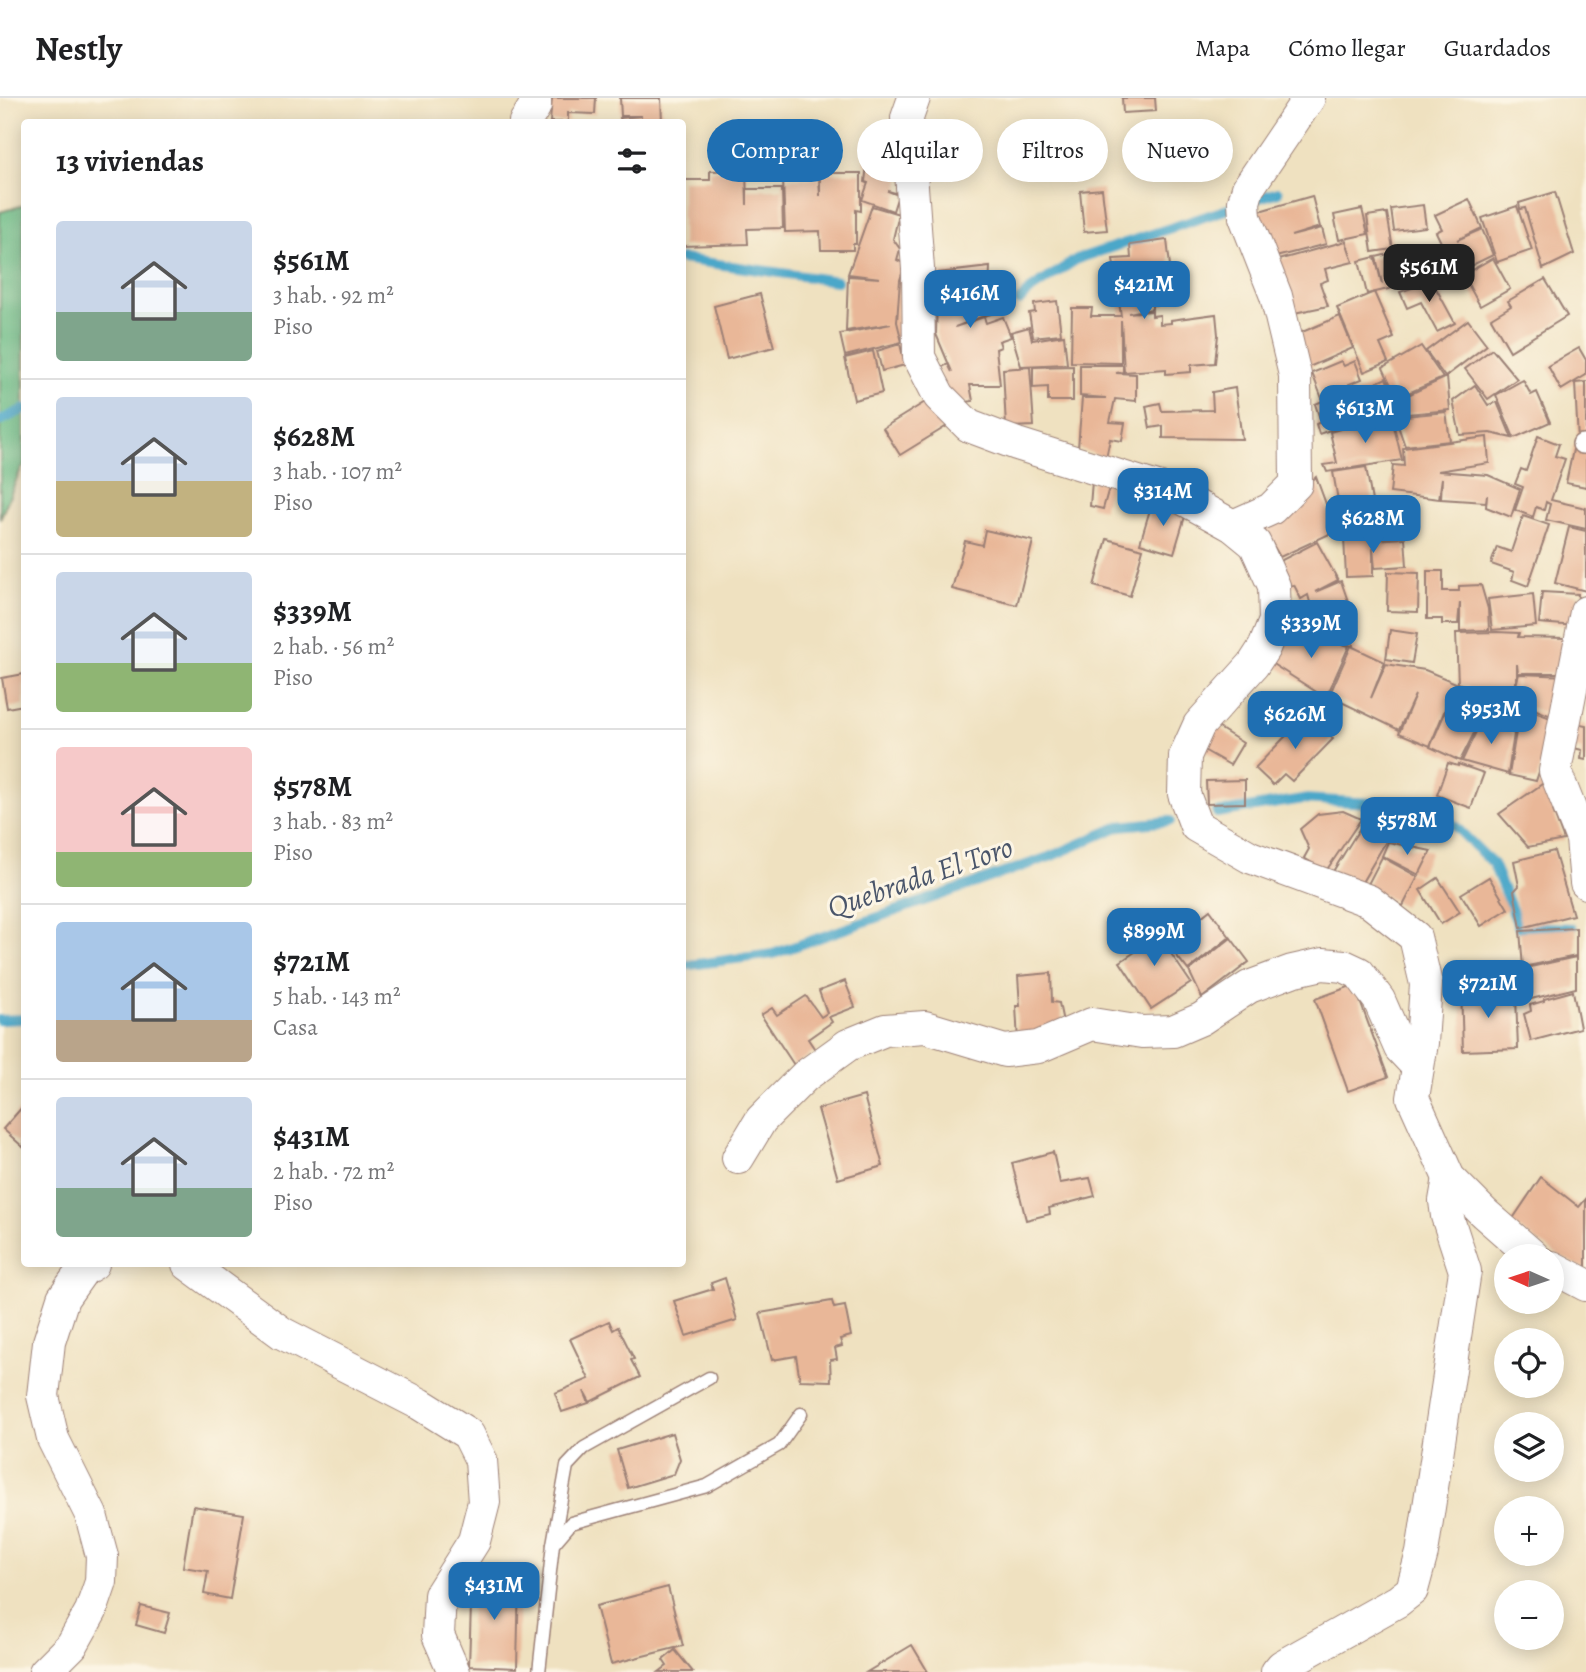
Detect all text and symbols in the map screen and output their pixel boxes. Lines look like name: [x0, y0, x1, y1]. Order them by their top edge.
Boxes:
text: Nestly: [35, 26, 122, 71]
text: Mapa: [1195, 32, 1250, 64]
text: Cómo llegar: [1288, 32, 1406, 64]
text: Guardados: [1444, 32, 1551, 64]
chip: Comprar: [707, 119, 843, 182]
chip: Alquilar: [857, 119, 983, 182]
chip: Filtros: [997, 119, 1108, 182]
chip: Nuevo: [1122, 119, 1233, 182]
text: 13 viviendas: [56, 141, 204, 181]
icon: filters: [613, 142, 651, 180]
text: $561M: [273, 240, 350, 280]
pin: $561M: [1380, 244, 1478, 304]
icon: home: [112, 249, 196, 333]
text: $561M: [1400, 251, 1458, 282]
pin: $421M: [1095, 262, 1193, 321]
text: $421M: [1114, 268, 1174, 299]
pin: $416M: [921, 271, 1019, 330]
text: $416M: [940, 277, 1000, 308]
text: 3 hab. · 92 m²: [273, 280, 394, 311]
text: Piso: [273, 311, 313, 342]
pin: $613M: [1316, 386, 1414, 445]
text: $613M: [1336, 392, 1394, 423]
text: $628M: [273, 416, 355, 456]
icon: home: [112, 425, 196, 509]
text: 3 hab. · 107 m²: [273, 456, 402, 487]
pin: $314M: [1114, 468, 1212, 528]
text: $314M: [1134, 475, 1193, 506]
text: Piso: [273, 487, 313, 518]
pin: $628M: [1324, 496, 1422, 555]
text: $628M: [1342, 502, 1404, 533]
text: $339M: [273, 591, 352, 631]
icon: home: [112, 600, 196, 684]
pin: $339M: [1262, 601, 1360, 660]
text: $339M: [1281, 607, 1341, 638]
text: 2 hab. · 56 m²: [273, 631, 394, 662]
text: Piso: [273, 662, 313, 693]
pin: $953M: [1442, 686, 1540, 746]
pin: $626M: [1246, 692, 1344, 751]
text: $953M: [1461, 693, 1521, 724]
text: $626M: [1264, 698, 1326, 729]
text: $578M: [273, 766, 352, 806]
icon: home: [112, 775, 196, 859]
pin: $578M: [1358, 798, 1456, 857]
text: $578M: [1377, 804, 1437, 835]
text: 3 hab. · 83 m²: [273, 806, 393, 837]
water label: Quebrada El Toro: [822, 827, 1018, 927]
text: Piso: [273, 837, 313, 868]
pin: $899M: [1105, 908, 1203, 968]
text: $899M: [1123, 915, 1185, 946]
text: $721M: [273, 941, 350, 981]
icon: home: [112, 950, 196, 1034]
pin: $721M: [1439, 960, 1537, 1020]
text: $721M: [1458, 967, 1518, 998]
text: 5 hab. · 143 m²: [273, 981, 401, 1012]
text: Casa: [273, 1012, 318, 1043]
text: $431M: [273, 1116, 350, 1156]
icon: home: [112, 1125, 196, 1209]
text: 2 hab. · 72 m²: [273, 1156, 394, 1187]
text: Piso: [273, 1187, 313, 1218]
north arrow: [1494, 1244, 1564, 1314]
map controls: [1494, 1244, 1564, 1650]
button: locate: [1494, 1328, 1564, 1398]
button: layers: [1494, 1412, 1564, 1482]
button: +: [1494, 1496, 1564, 1566]
pin: $431M: [445, 1562, 543, 1622]
text: $431M: [465, 1569, 524, 1600]
button: −: [1494, 1580, 1564, 1650]

